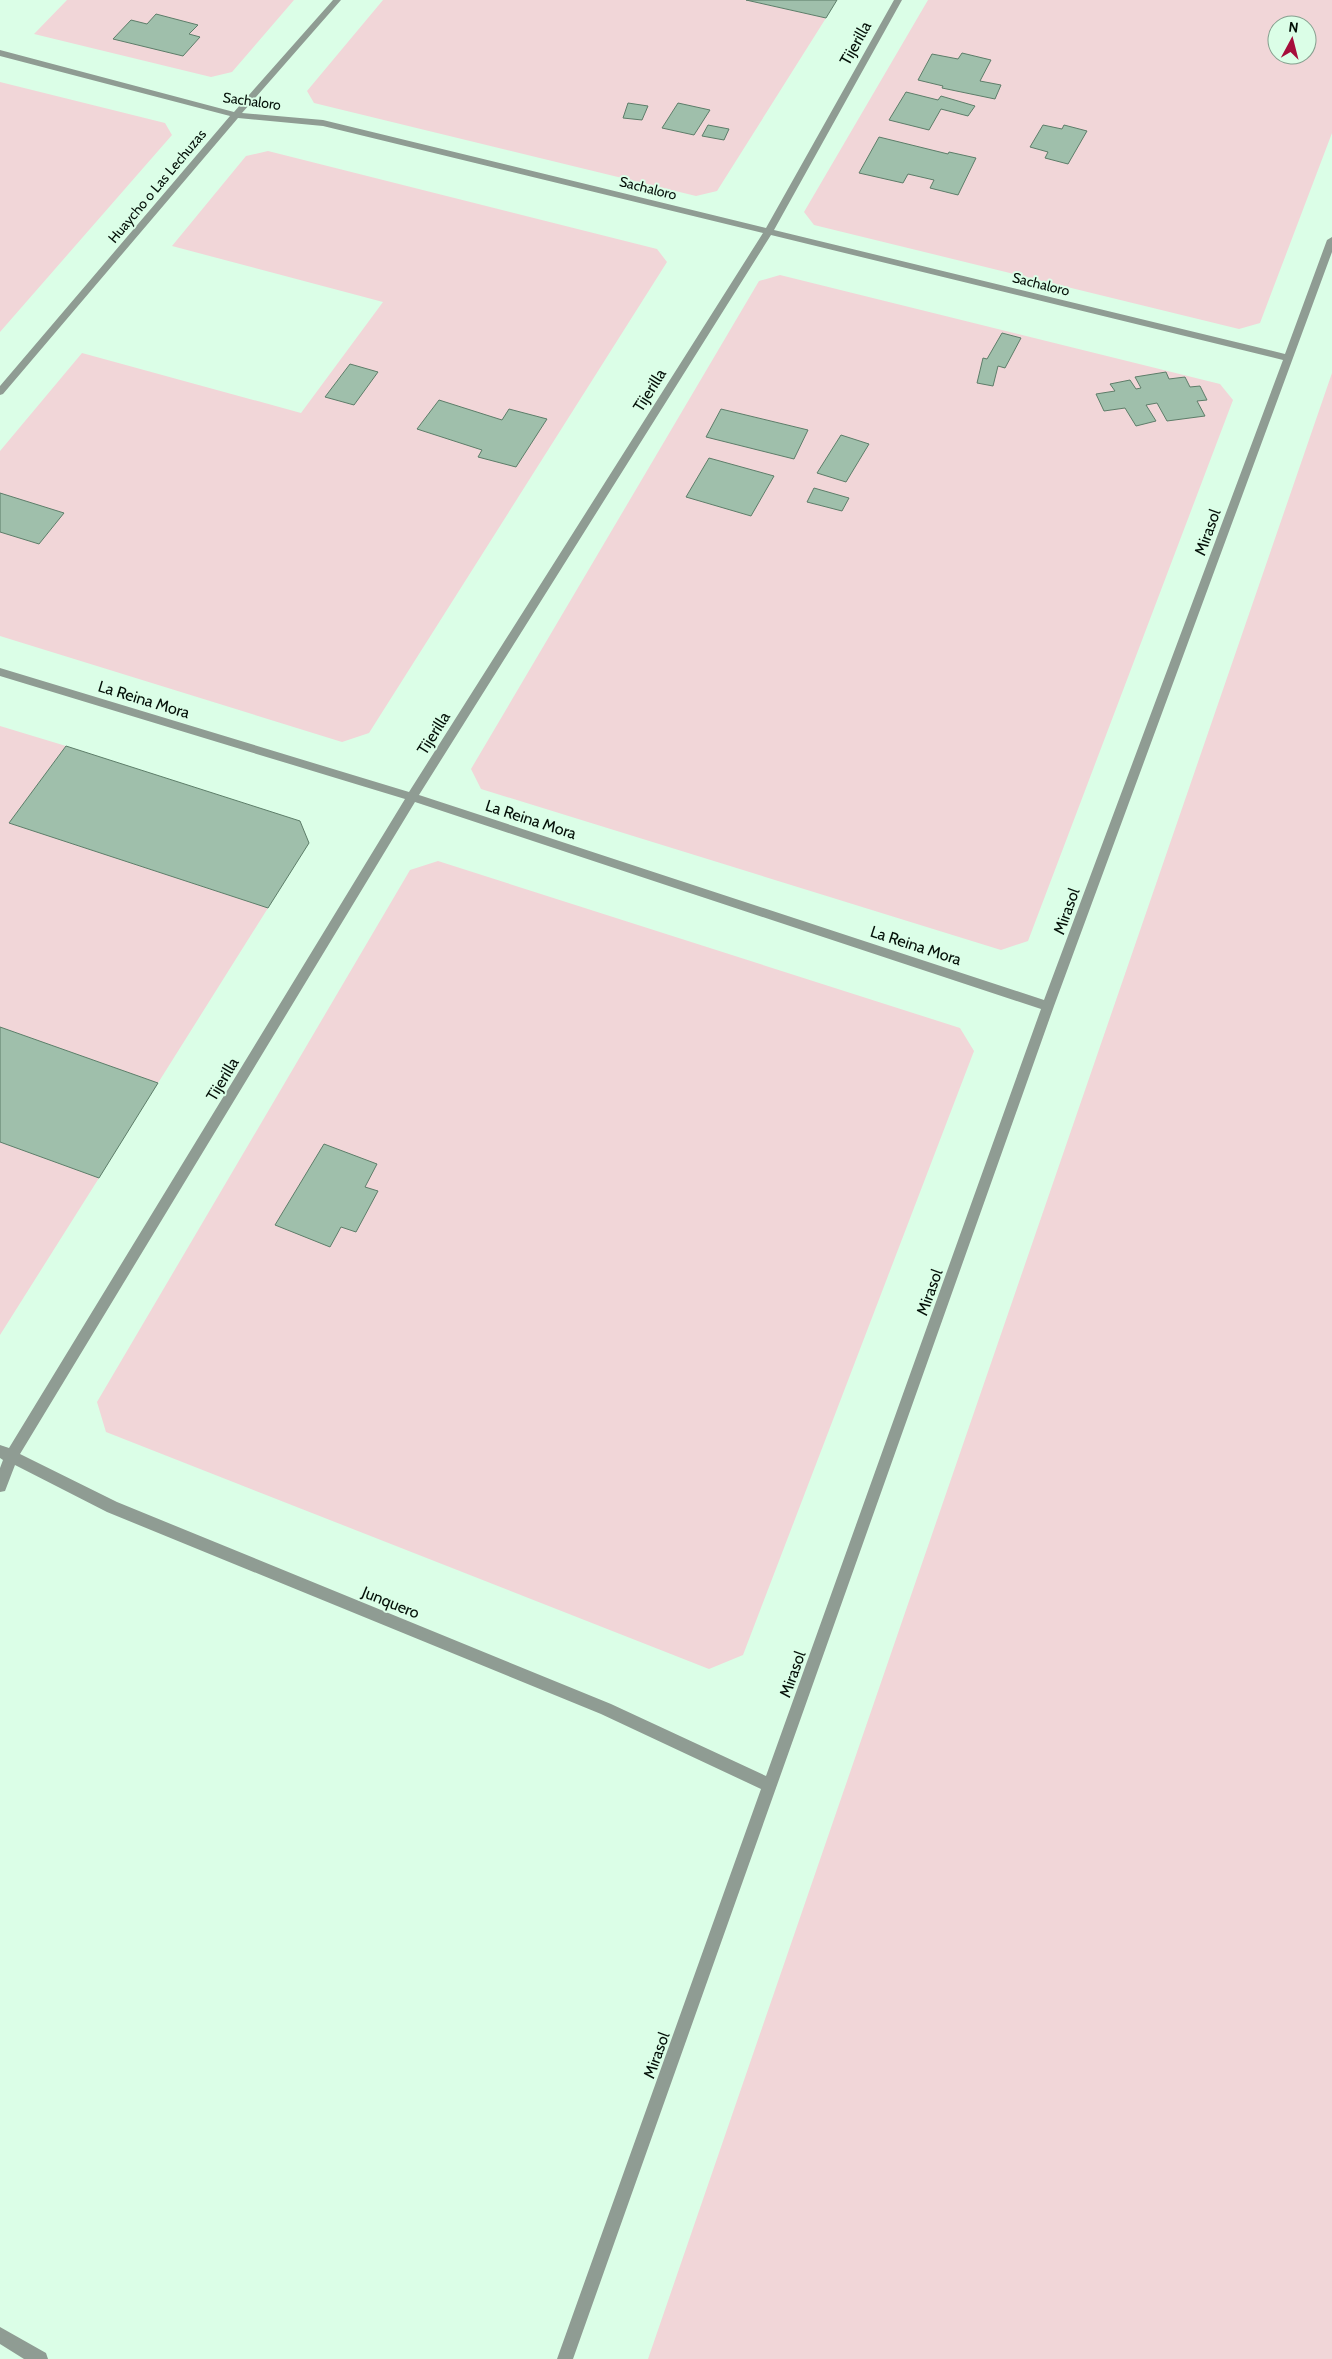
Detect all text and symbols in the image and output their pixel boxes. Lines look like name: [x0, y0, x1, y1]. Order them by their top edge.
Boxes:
north arrow: [1267, 15, 1317, 65]
street label: Tijerilla: [836, 18, 875, 68]
text: N: [1288, 18, 1300, 37]
street label: Sachaloro: [222, 88, 282, 114]
street label: Huaycho o Las Lechuzas: [104, 125, 210, 247]
street label: Sachaloro: [617, 172, 679, 204]
street label: Sachaloro: [1010, 268, 1072, 300]
street label: Tijerilla: [629, 365, 670, 415]
street label: Mirasol: [1190, 506, 1225, 558]
street label: La Reina Mora: [96, 677, 192, 722]
street label: Tijerilla: [413, 708, 454, 758]
street label: La Reina Mora: [483, 796, 579, 843]
street label: Mirasol: [1049, 885, 1084, 937]
street label: La Reina Mora: [868, 922, 964, 969]
street label: Tijerilla: [202, 1054, 243, 1104]
street label: Mirasol: [912, 1266, 947, 1318]
street label: Junquero: [358, 1582, 423, 1623]
street label: Mirasol: [775, 1648, 810, 1700]
street label: Mirasol: [639, 2029, 674, 2081]

